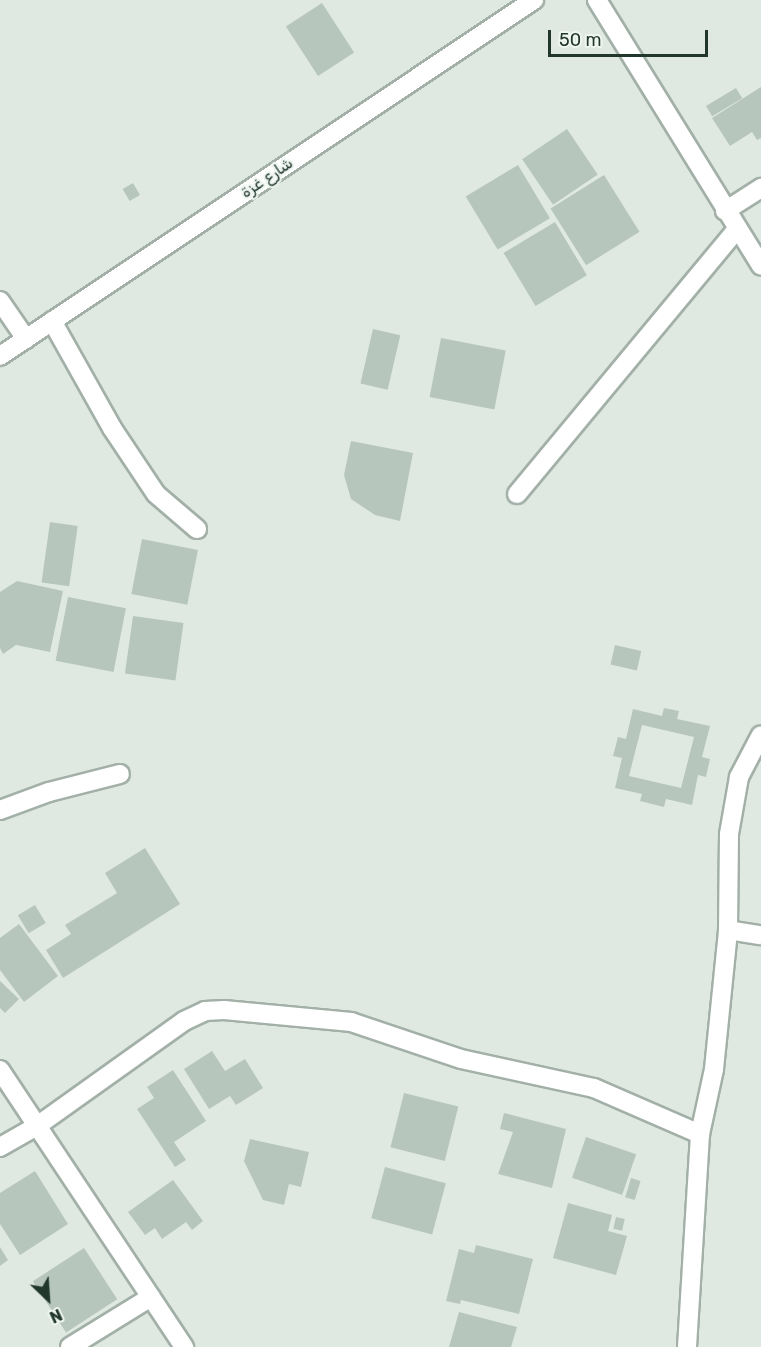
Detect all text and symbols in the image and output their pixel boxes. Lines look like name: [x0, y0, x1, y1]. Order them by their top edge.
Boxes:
scale bar: [551, 18, 712, 56]
text: 50 m: [559, 29, 602, 51]
street label: شارع غزة: [237, 154, 297, 202]
north arrow: [18, 1269, 78, 1329]
text: N: [47, 1305, 65, 1327]

